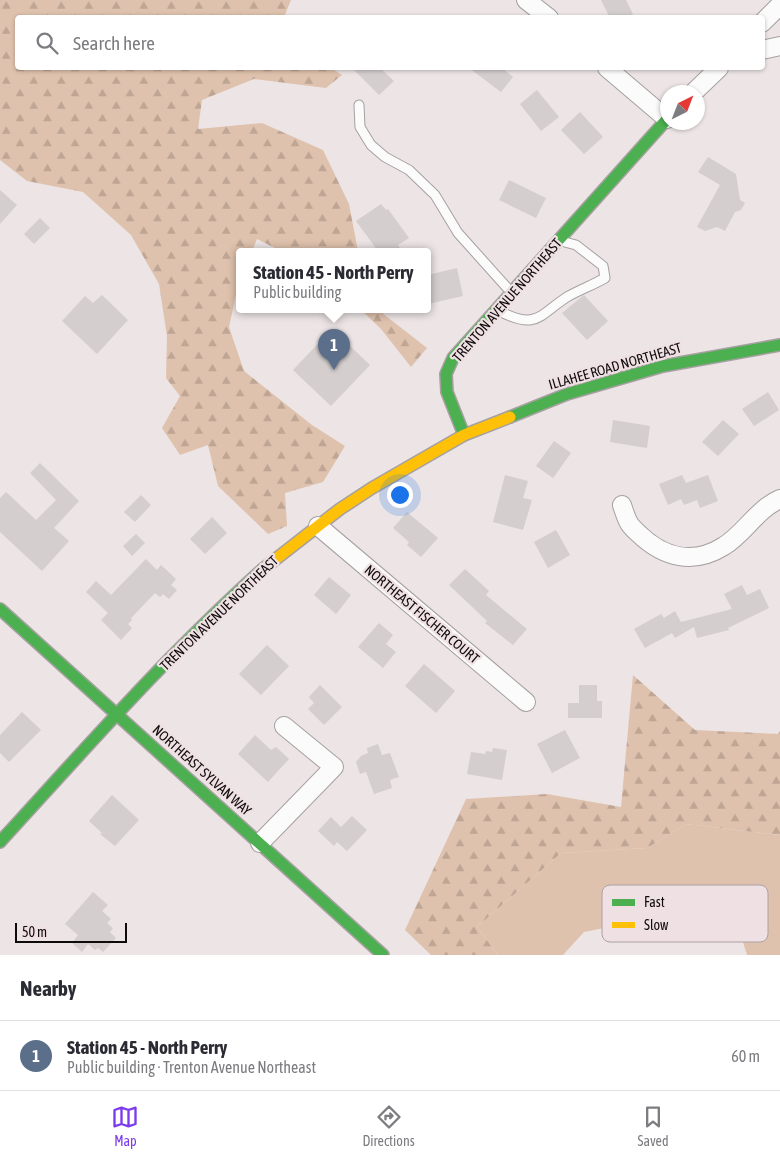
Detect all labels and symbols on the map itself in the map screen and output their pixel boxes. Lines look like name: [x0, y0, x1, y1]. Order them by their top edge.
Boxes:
north arrow: [660, 85, 705, 130]
street label: TRENTON AVENUE NORTHEAST: [449, 235, 565, 365]
pin: 1: [318, 329, 350, 370]
street label: ILLAHEE ROAD NORTHEAST: [547, 339, 683, 393]
your location: [387, 482, 413, 508]
street label: TRENTON AVENUE NORTHEAST: [157, 552, 281, 674]
street label: NORTHEAST FISCHER COURT: [362, 561, 482, 667]
street label: NORTHEAST SYLVAN WAY: [149, 722, 255, 819]
legend: [602, 885, 768, 942]
text: Fast: [644, 894, 665, 910]
text: Slow: [644, 917, 669, 933]
scale bar: [15, 920, 128, 943]

